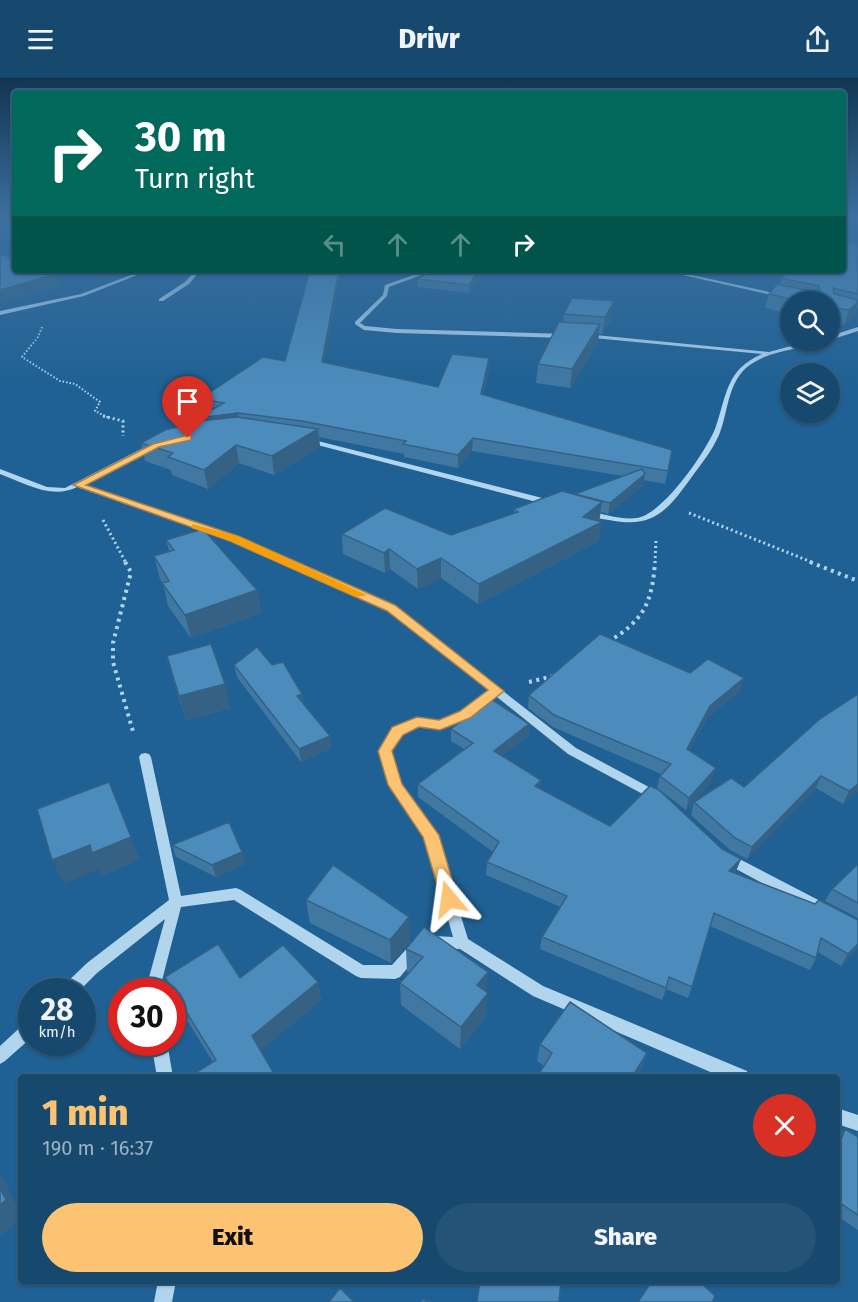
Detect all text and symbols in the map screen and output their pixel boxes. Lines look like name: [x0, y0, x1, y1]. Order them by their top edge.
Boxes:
icon: menu: [24, 23, 57, 56]
text: Drivr: [398, 23, 460, 55]
icon: share: [801, 23, 834, 56]
text: 30 m: [135, 112, 227, 162]
icon: right: [36, 114, 114, 192]
text: Turn right: [135, 163, 255, 195]
icon: left: [318, 228, 351, 261]
icon: ahead: [381, 228, 414, 261]
icon: ahead: [444, 228, 477, 261]
icon: right: [507, 228, 540, 261]
map controls: [780, 291, 840, 423]
button: search: [780, 291, 840, 351]
button: layers: [780, 363, 840, 423]
pin: [162, 376, 213, 438]
icon: arrive: [171, 385, 204, 418]
position arrow: [417, 867, 481, 931]
speed limit sign: 30: [108, 978, 186, 1056]
text: 28: [41, 992, 73, 1028]
text: km/h: [38, 1023, 76, 1041]
text: 1 min: [42, 1091, 128, 1135]
button: close: [753, 1094, 816, 1157]
text: 190 m · 16:37: [42, 1136, 153, 1160]
button: Exit: [42, 1203, 423, 1272]
button: Share: [435, 1203, 816, 1272]

